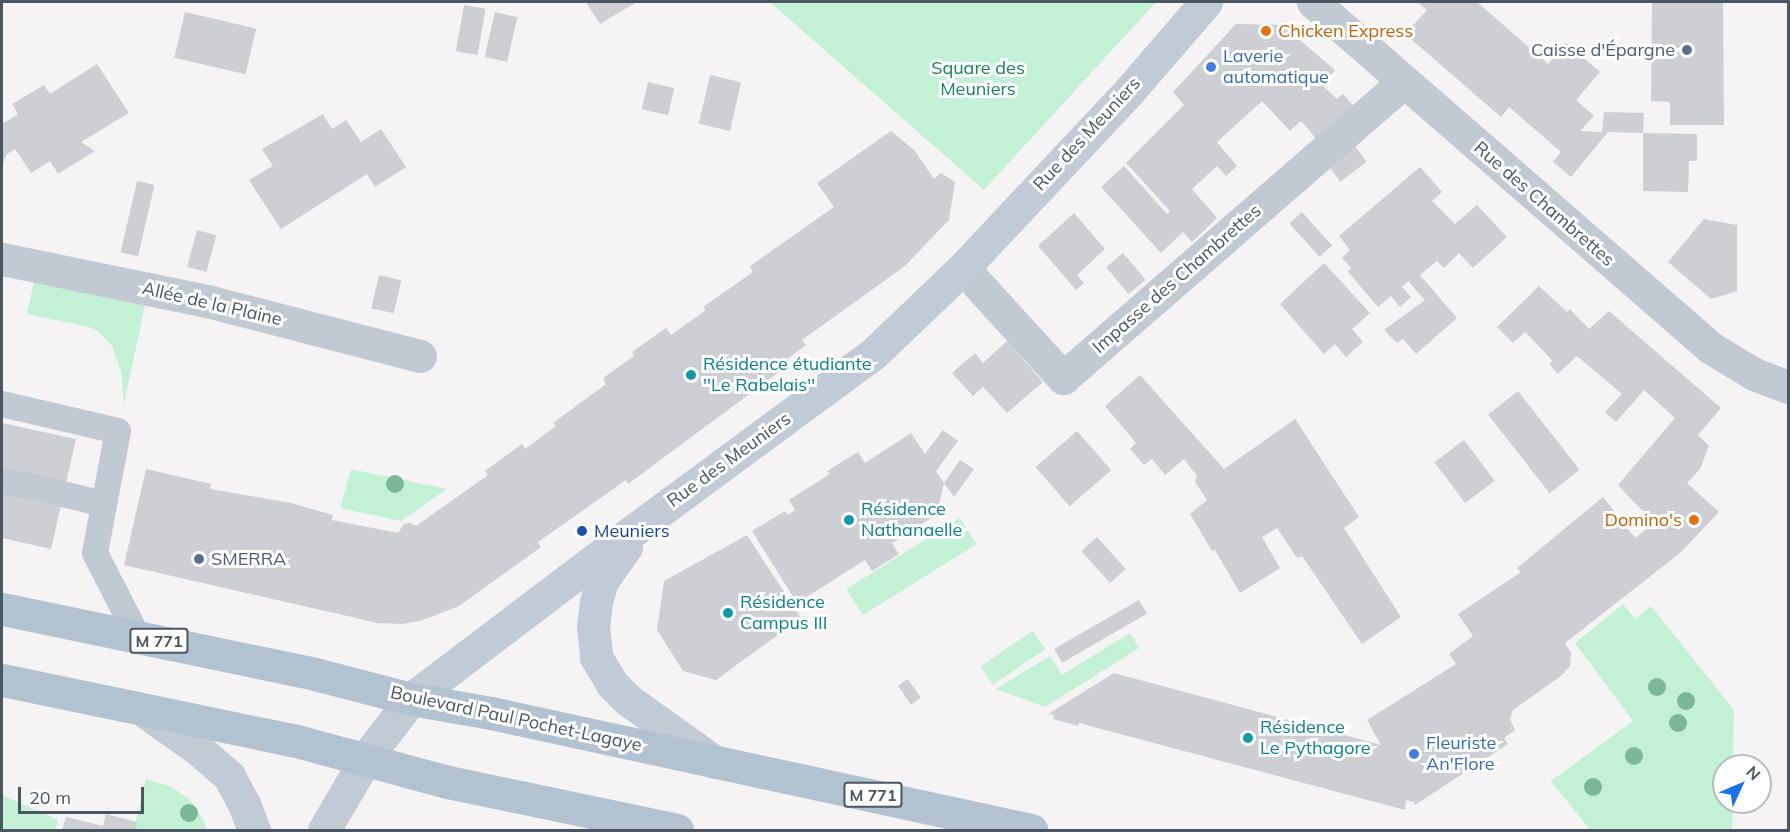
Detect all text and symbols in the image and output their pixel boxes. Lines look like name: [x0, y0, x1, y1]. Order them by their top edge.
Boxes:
place label: Chicken Express: [1278, 20, 1413, 42]
marker: Chicken Express: [1259, 24, 1273, 38]
place label: Caisse d'Épargne: [1531, 39, 1675, 61]
marker: Caisse d'Épargne: [1680, 43, 1694, 57]
place label: Laverie automatique: [1223, 46, 1329, 88]
park label: Square des Meuniers: [931, 58, 1025, 100]
marker: Laverie automatique: [1204, 60, 1218, 74]
street label: Rue des Meuniers: [1029, 73, 1145, 195]
street label: Rue des Chambrettes: [1469, 137, 1619, 271]
street label: Impasse des Chambrettes: [1088, 200, 1266, 358]
street label: Allée de la Plaine: [140, 277, 284, 331]
place label: Résidence étudiante ''Le Rabelais'': [703, 354, 872, 397]
marker: Résidence étudiante ''Le Rabelais'': [684, 368, 698, 382]
street label: Rue des Meuniers: [663, 408, 795, 512]
place label: Résidence Nathanaelle: [861, 499, 962, 542]
place label: Domino's: [1604, 509, 1682, 531]
marker: Résidence Nathanaelle: [842, 513, 856, 527]
marker: Domino's: [1687, 513, 1701, 527]
place label: Meuniers: [594, 520, 670, 542]
marker: Meuniers: [575, 524, 589, 538]
place label: SMERRA: [211, 548, 286, 570]
marker: SMERRA: [192, 552, 206, 566]
place label: Résidence Campus III: [740, 592, 827, 634]
marker: Résidence Campus III: [721, 606, 735, 620]
road number: M 771: [129, 628, 189, 654]
street label: Boulevard Paul Pochet-Lagaye: [388, 682, 644, 756]
place label: Résidence Le Pythagore: [1260, 717, 1371, 760]
marker: Résidence Le Pythagore: [1241, 731, 1255, 745]
place label: Fleuriste An'Flore: [1426, 733, 1496, 776]
marker: Fleuriste An'Flore: [1407, 747, 1421, 761]
north arrow: [1712, 754, 1772, 814]
text: N: [1742, 762, 1765, 784]
scale bar: [21, 775, 147, 813]
road number: M 771: [843, 782, 903, 808]
text: 20 m: [29, 786, 71, 809]

